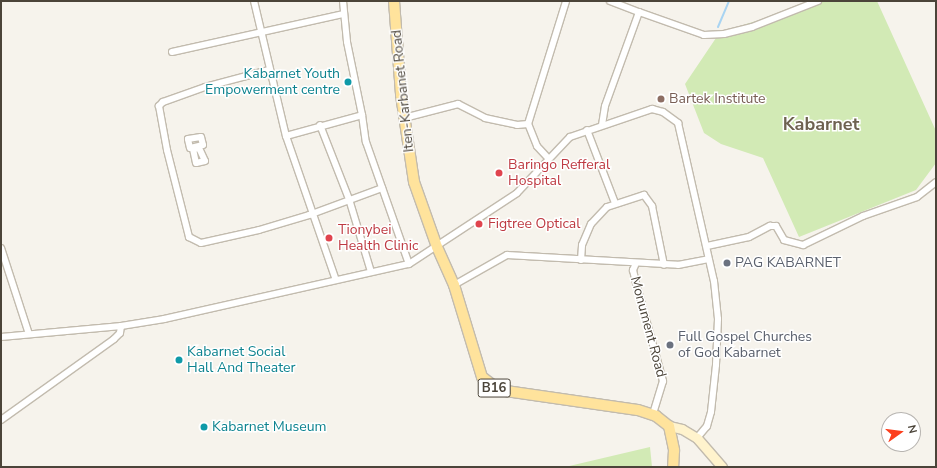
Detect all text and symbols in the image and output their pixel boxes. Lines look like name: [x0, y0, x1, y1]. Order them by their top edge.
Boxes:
street label: Iten-Karbanet Road: [388, 29, 418, 153]
place label: Kabarnet Youth Empowerment centre: [205, 66, 340, 98]
marker: Kabarnet Youth Empowerment centre: [343, 77, 353, 87]
place label: Bartek Institute: [669, 91, 766, 107]
marker: Bartek Institute: [656, 94, 666, 104]
district label: Kabarnet: [783, 113, 859, 135]
place label: Baringo Refferal Hospital: [508, 157, 610, 190]
marker: Baringo Refferal Hospital: [493, 167, 505, 179]
place label: Figtree Optical: [488, 216, 580, 232]
marker: Figtree Optical: [473, 218, 485, 230]
place label: Tionybei Health Clinic: [338, 222, 418, 254]
marker: Tionybei Health Clinic: [323, 232, 335, 244]
place label: PAG KABARNET: [735, 255, 841, 271]
marker: PAG KABARNET: [722, 258, 732, 268]
street label: Monument Road: [626, 275, 670, 379]
place label: Full Gospel Churches of God Kabarnet: [678, 329, 812, 362]
marker: Full Gospel Churches of God Kabarnet: [665, 340, 675, 350]
place label: Kabarnet Social Hall And Theater: [187, 344, 295, 376]
marker: Kabarnet Social Hall And Theater: [174, 355, 184, 365]
road number: B16: [477, 377, 511, 399]
north arrow: [881, 412, 921, 452]
place label: Kabarnet Museum: [212, 419, 327, 435]
marker: Kabarnet Museum: [199, 422, 209, 432]
text: N: [904, 423, 920, 435]

